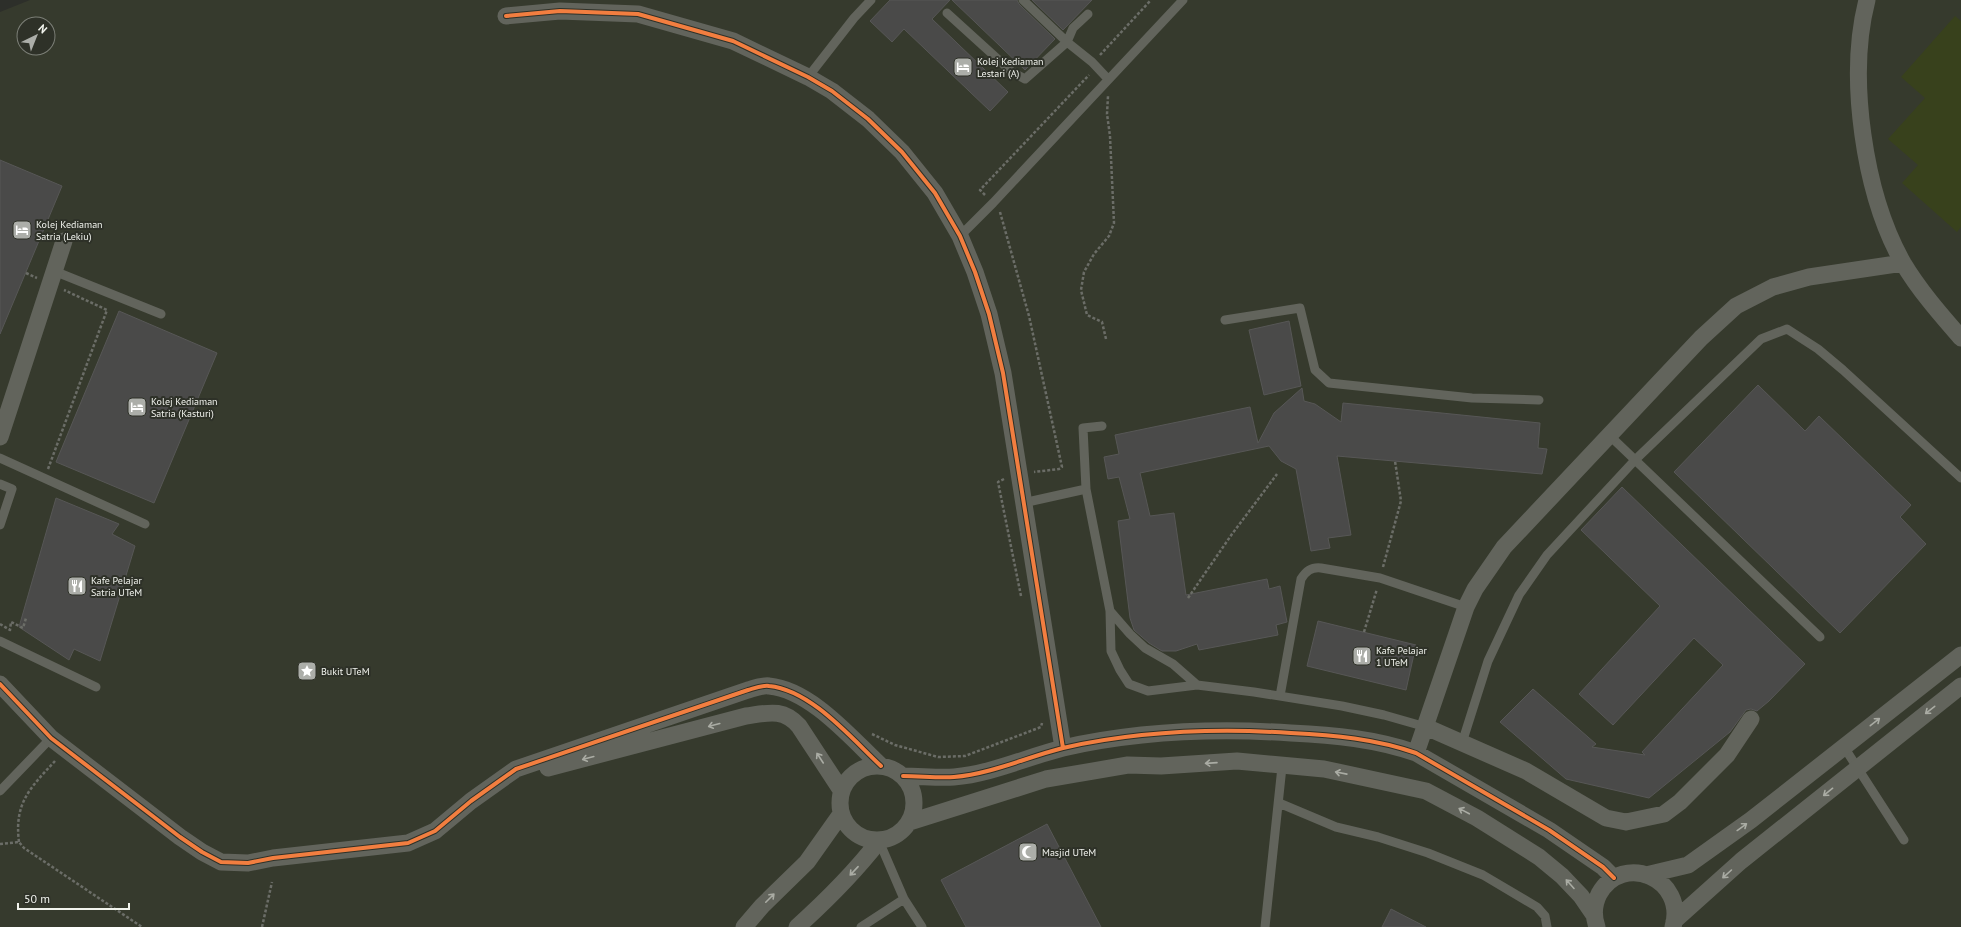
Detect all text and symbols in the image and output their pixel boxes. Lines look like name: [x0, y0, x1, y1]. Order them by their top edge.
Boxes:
north arrow: [16, 16, 56, 56]
text: N: [35, 21, 50, 36]
place label: Kolej Kediaman Lestari (A): [977, 55, 1044, 80]
hotel icon: Kolej Kediaman Lestari (A): [952, 56, 974, 78]
place label: Kolej Kediaman Satria (Lekiu): [36, 218, 103, 243]
hotel icon: Kolej Kediaman Satria (Lekiu): [11, 219, 33, 241]
place label: Kolej Kediaman Satria (Kasturi): [151, 395, 218, 420]
hotel icon: Kolej Kediaman Satria (Kasturi): [126, 396, 148, 418]
place label: Kafe Pelajar Satria UTeM: [91, 574, 142, 599]
restaurant icon: Kafe Pelajar Satria UTeM: [66, 575, 88, 597]
place label: Kafe Pelajar 1 UTeM: [1376, 644, 1427, 669]
restaurant icon: Kafe Pelajar 1 UTeM: [1351, 645, 1373, 667]
place icon: Bukit UTeM: [296, 660, 318, 682]
place label: Bukit UTeM: [321, 665, 370, 678]
one-way arrow: [1925, 706, 1936, 715]
one-way arrow: [1870, 718, 1881, 727]
one-way arrow: [708, 722, 721, 729]
one-way arrow: [815, 752, 824, 763]
one-way arrow: [582, 755, 595, 763]
one-way arrow: [1205, 760, 1218, 767]
one-way arrow: [1334, 768, 1347, 776]
one-way arrow: [1822, 788, 1833, 797]
one-way arrow: [1458, 806, 1470, 814]
one-way arrow: [1736, 823, 1747, 831]
mosque icon: Masjid UTeM: [1017, 841, 1039, 863]
place label: Masjid UTeM: [1042, 846, 1096, 859]
one-way arrow: [850, 866, 859, 876]
one-way arrow: [1722, 869, 1732, 879]
one-way arrow: [1566, 880, 1575, 890]
scale bar: [18, 885, 129, 911]
text: 50 m: [24, 891, 50, 906]
one-way arrow: [765, 893, 775, 903]

